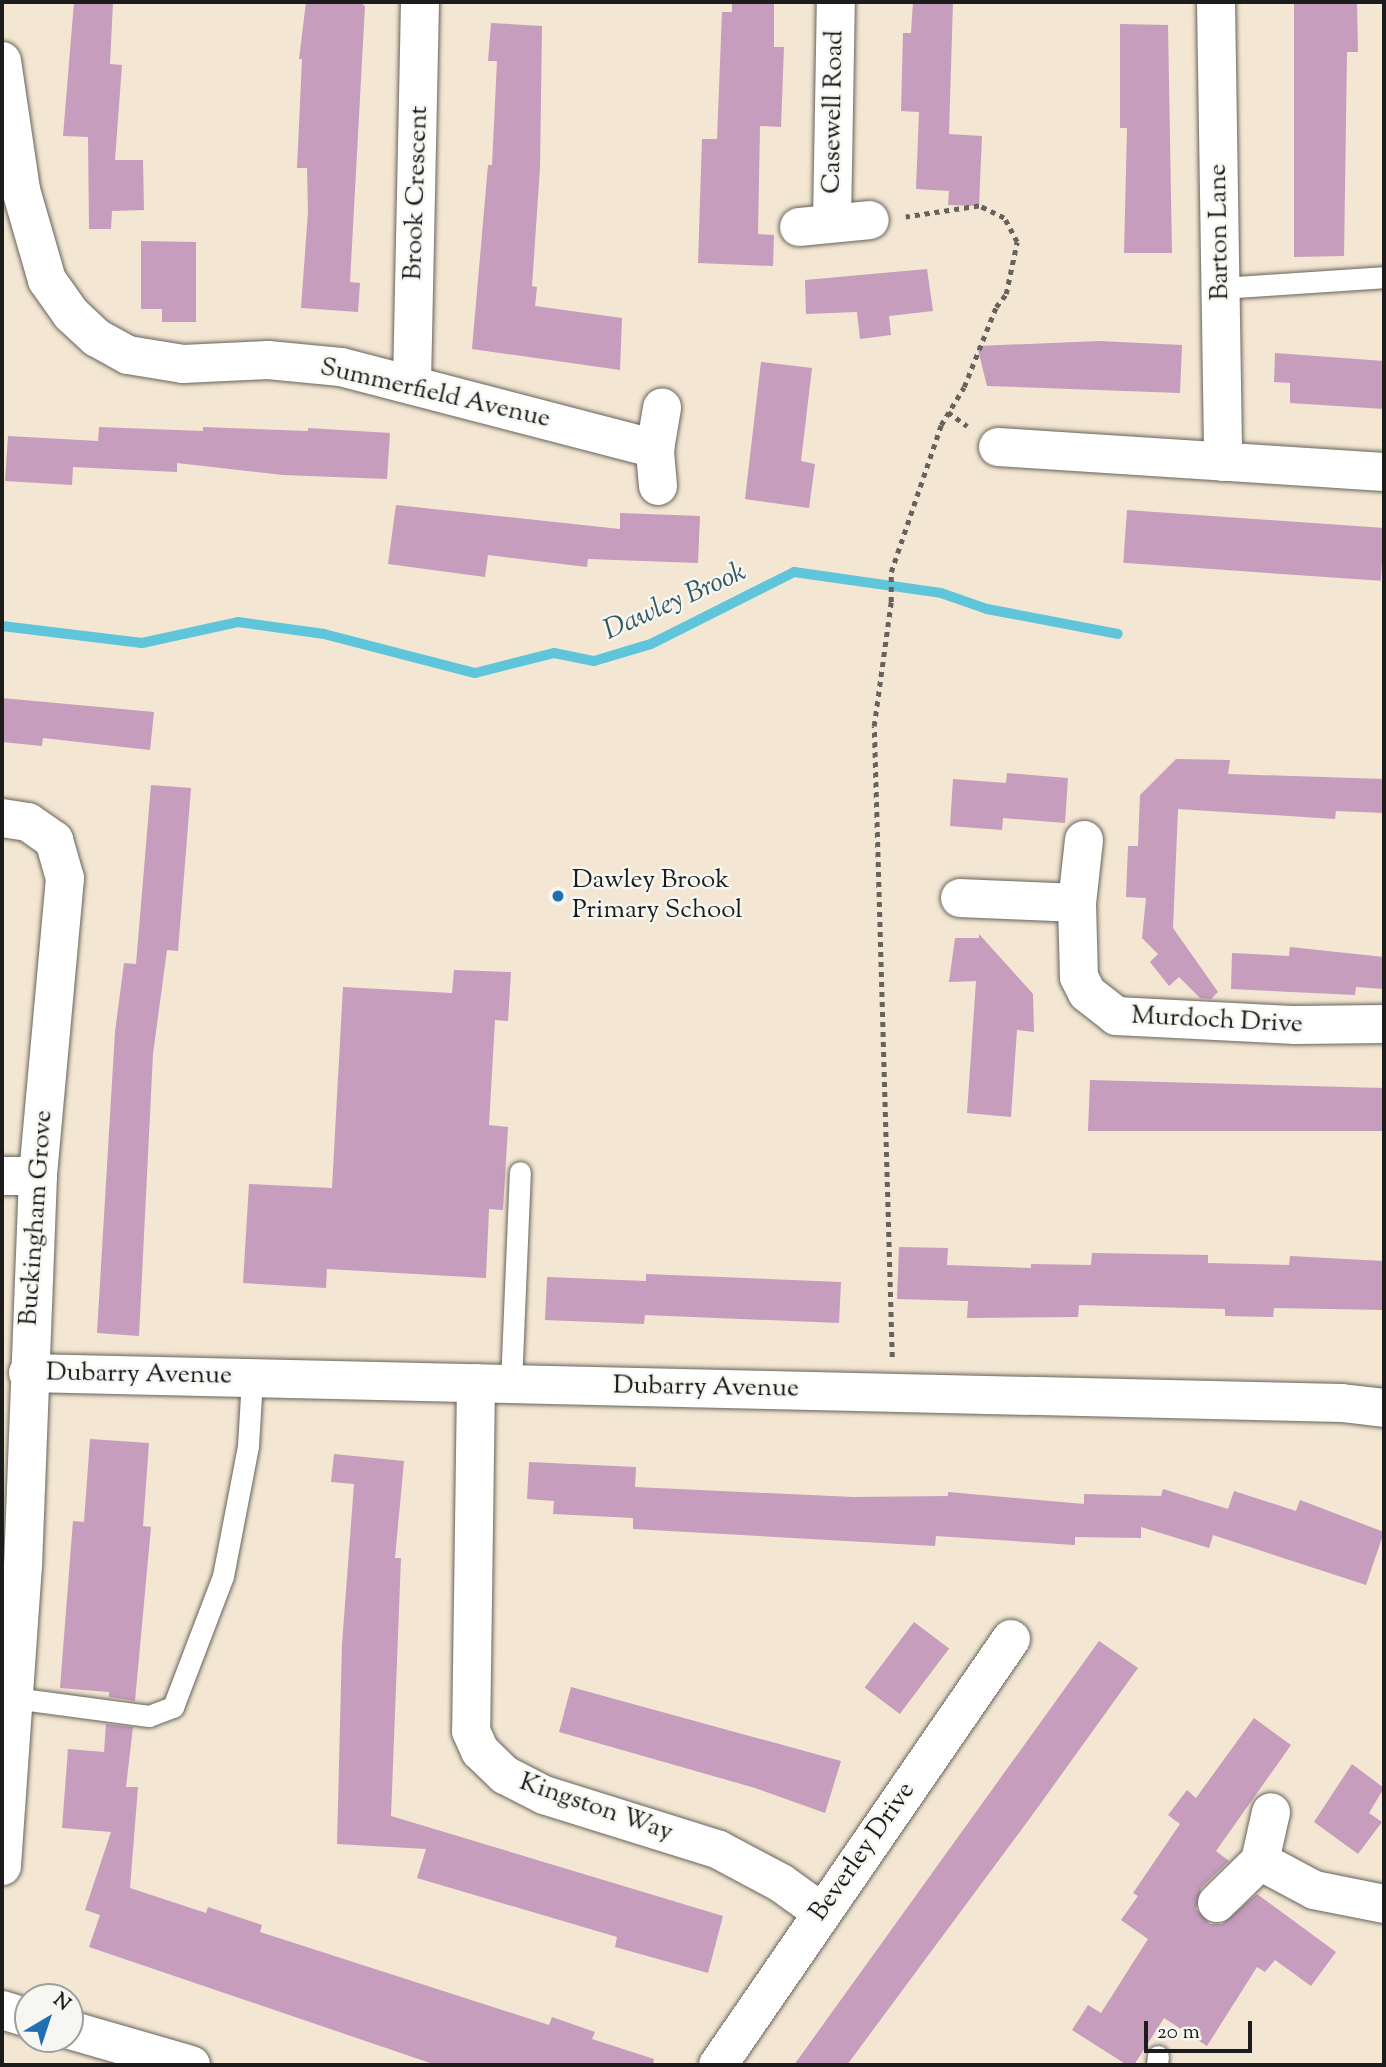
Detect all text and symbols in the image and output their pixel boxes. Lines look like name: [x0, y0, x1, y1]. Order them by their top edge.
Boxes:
street label: Casewell Road: [817, 30, 851, 194]
street label: Brook Crescent: [398, 105, 436, 281]
street label: Barton Lane: [1203, 163, 1237, 301]
street label: Summerfield Avenue: [317, 352, 553, 436]
water label: Dawley Brook: [599, 556, 751, 648]
place label: Dawley Brook Primary School: [572, 865, 742, 926]
marker: Dawley Brook Primary School: [550, 888, 566, 904]
street label: Murdoch Drive: [1130, 1001, 1304, 1041]
street label: Buckingham Grove: [14, 1109, 60, 1327]
street label: Dubarry Avenue: [46, 1358, 232, 1392]
street label: Dubarry Avenue: [613, 1371, 799, 1405]
street label: Kingston Way: [515, 1767, 677, 1849]
street label: Beverley Drive: [804, 1777, 922, 1927]
north arrow: [14, 1983, 84, 2053]
text: N: [47, 1988, 76, 2018]
scale bar: [1148, 2008, 1256, 2052]
text: 20 m: [1157, 2018, 1200, 2048]

